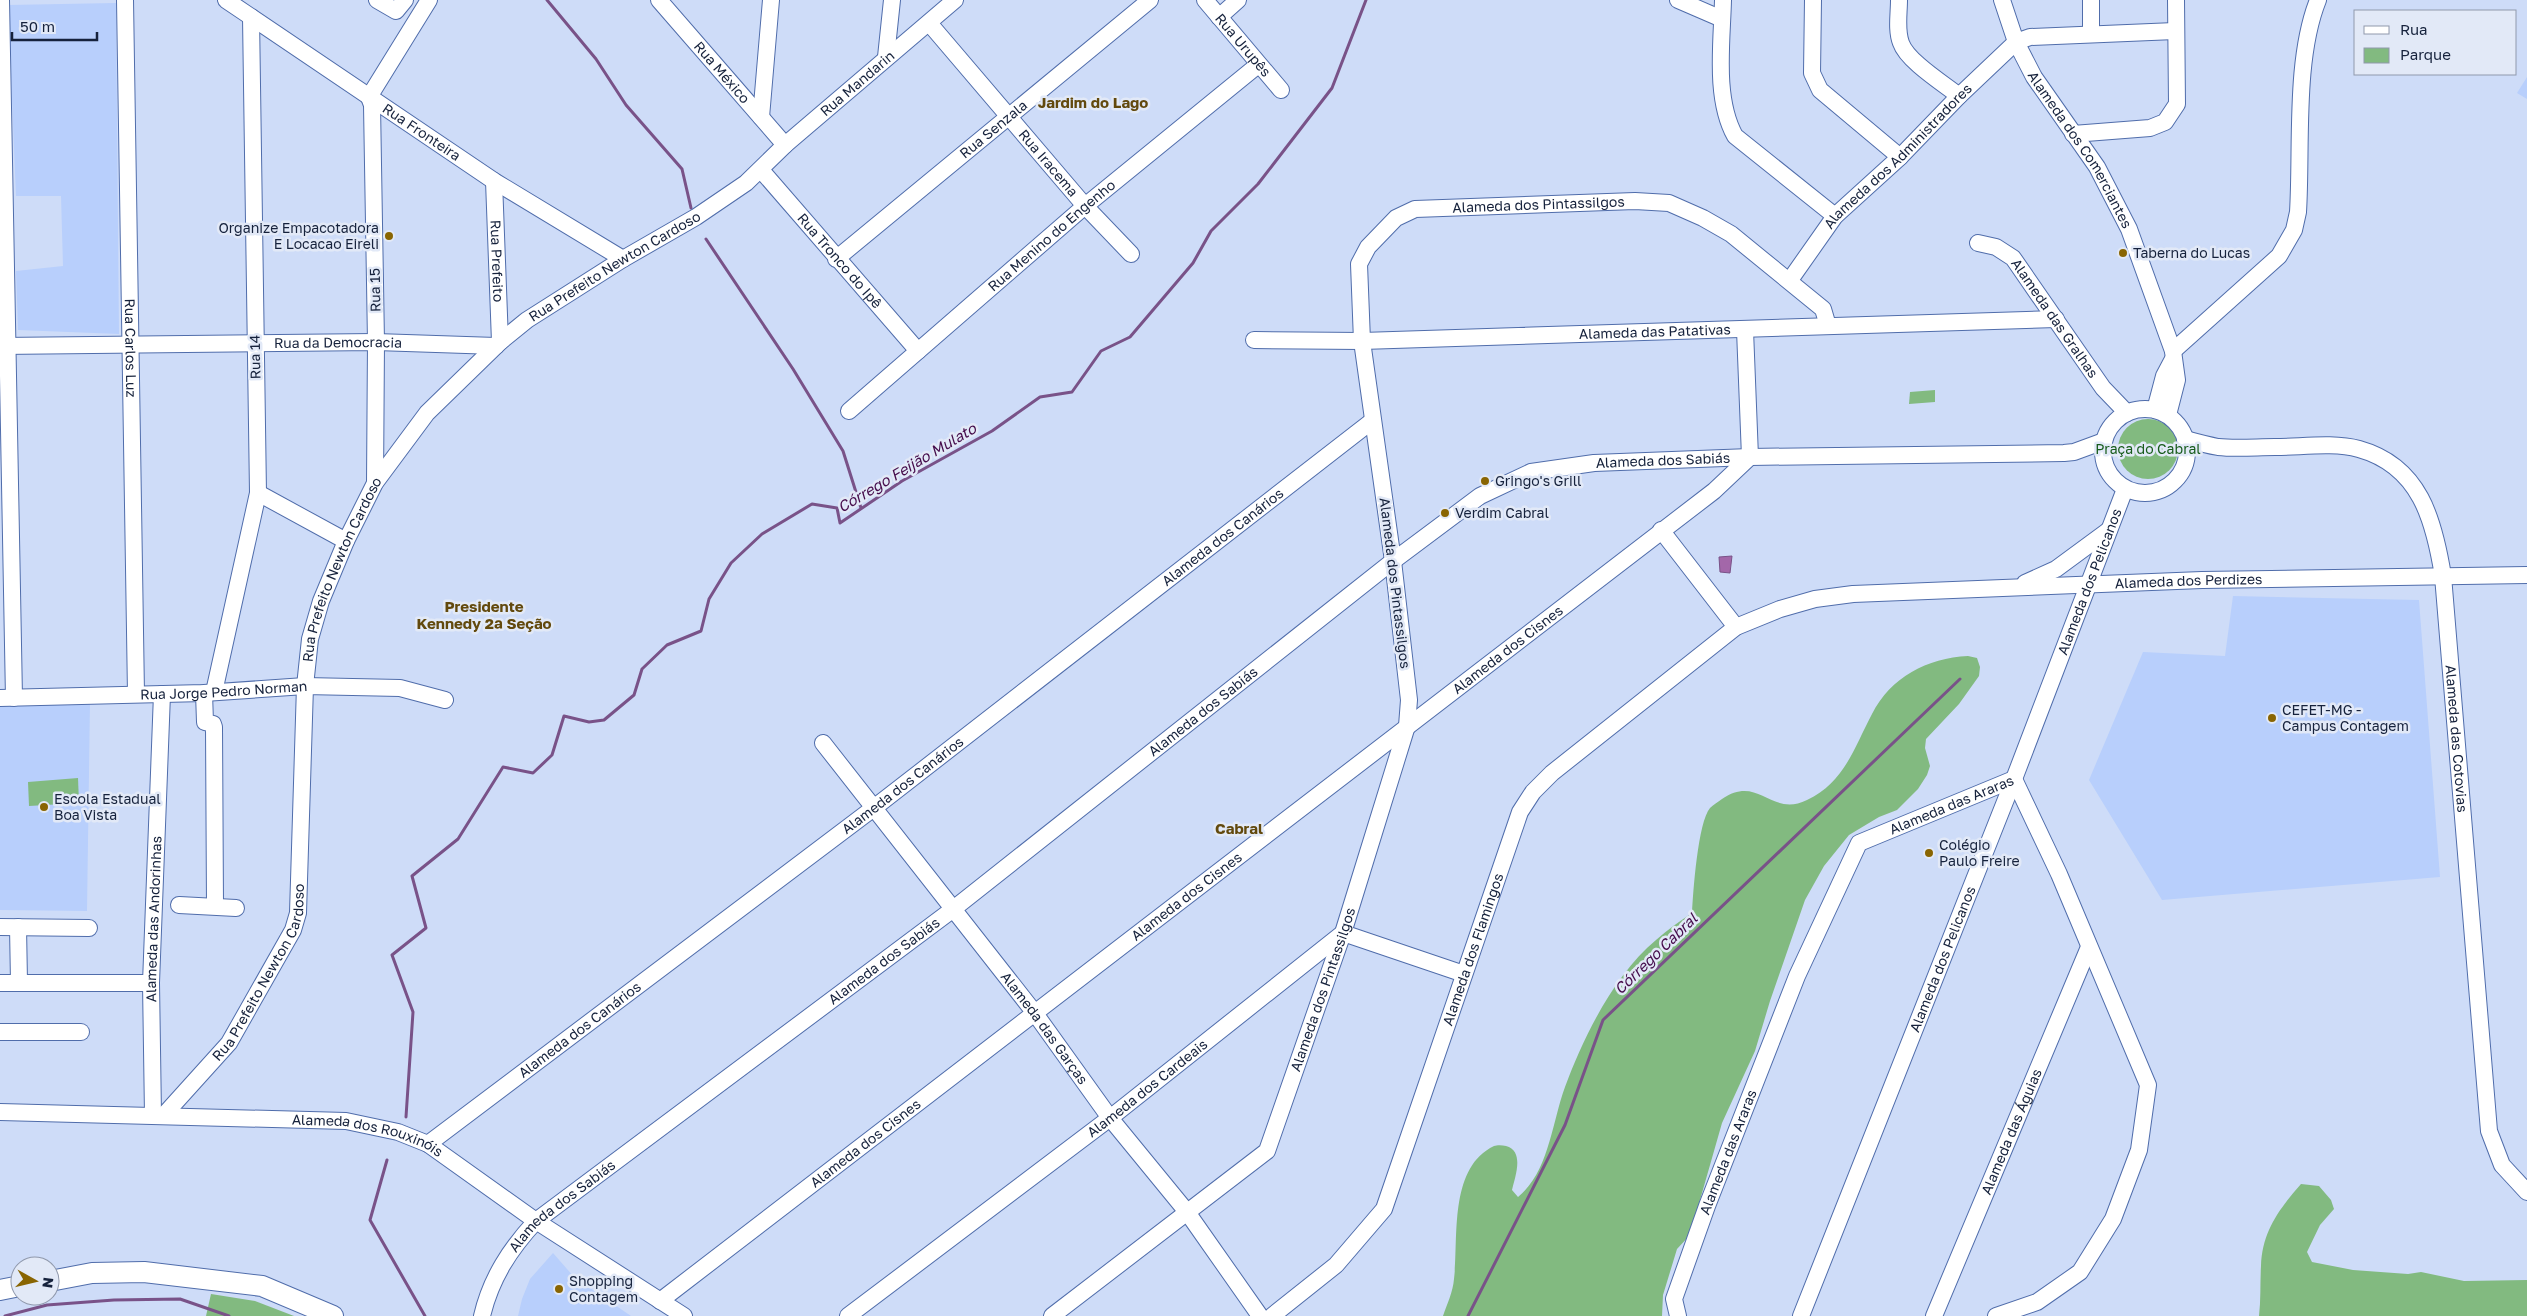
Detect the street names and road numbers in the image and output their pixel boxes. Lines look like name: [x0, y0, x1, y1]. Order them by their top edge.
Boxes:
street label: Rua Urupês: [1212, 10, 1275, 80]
street label: Rua México: [691, 38, 754, 107]
street label: Rua Mandarin: [816, 47, 897, 119]
street label: Alameda dos Comerciantes: [2025, 68, 2136, 231]
street label: Alameda dos Administradores: [1820, 80, 1975, 232]
street label: Rua Senzala: [956, 96, 1030, 162]
street label: Rua Fronteira: [380, 99, 464, 164]
street label: Rua Iracema: [1015, 126, 1082, 200]
street label: Rua Menino do Engenho: [984, 176, 1118, 295]
street label: Alameda dos Pintassilgos: [1452, 192, 1625, 216]
street label: Rua Prefeito Newton Cardoso: [525, 207, 703, 325]
street label: Rua Tronco do Ipê: [794, 209, 886, 311]
street label: Rua Prefeito: [487, 219, 508, 302]
street label: Alameda das Gralhas: [2008, 255, 2102, 381]
street label: Rua 15: [366, 268, 383, 312]
street label: Rua Carlos Luz: [122, 298, 140, 398]
street label: Alameda das Patativas: [1579, 320, 1731, 342]
street label: Rua da Democracia: [274, 333, 402, 351]
street label: Rua 14: [246, 335, 263, 379]
street label: Alameda dos Sabiás: [1595, 449, 1731, 471]
street label: Rua Prefeito Newton Cardoso: [299, 473, 385, 663]
street label: Alameda dos Canários: [1158, 484, 1286, 589]
street label: Alameda dos Pintassilgos: [1377, 496, 1414, 669]
street label: Alameda dos Pelicanos: [2053, 506, 2125, 657]
street label: Alameda dos Perdizes: [2115, 570, 2263, 591]
street label: Alameda dos Cisnes: [1449, 601, 1566, 697]
street label: Alameda dos Sabiás: [1145, 663, 1261, 759]
street label: Alameda das Cotovias: [2442, 664, 2472, 813]
street label: Rua Jorge Pedro Norman: [140, 677, 308, 703]
street label: Alameda dos Canários: [838, 733, 967, 837]
street label: Alameda das Araras: [1887, 771, 2016, 838]
street label: Alameda das Andorinhas: [142, 836, 165, 1002]
street label: Alameda dos Cisnes: [1128, 848, 1245, 944]
street label: Alameda dos Flamingos: [1438, 871, 1506, 1028]
street label: Rua Prefeito Newton Cardoso: [208, 883, 307, 1064]
street label: Alameda dos Pelicanos: [1906, 883, 1979, 1034]
street label: Alameda dos Pintassilgos: [1286, 905, 1358, 1074]
street label: Alameda dos Sabiás: [825, 913, 943, 1008]
street label: Alameda das Garças: [998, 968, 1092, 1087]
street label: Alameda dos Canários: [515, 978, 644, 1081]
street label: Alameda dos Cardeais: [1083, 1035, 1210, 1141]
street label: Alameda das Águias: [1977, 1066, 2045, 1197]
street label: Alameda das Araras: [1696, 1087, 1760, 1217]
street label: Alameda dos Cisnes: [806, 1095, 924, 1191]
street label: Alameda dos Rouxinóis: [292, 1111, 447, 1160]
street label: Alameda dos Sabiás: [505, 1156, 618, 1255]

